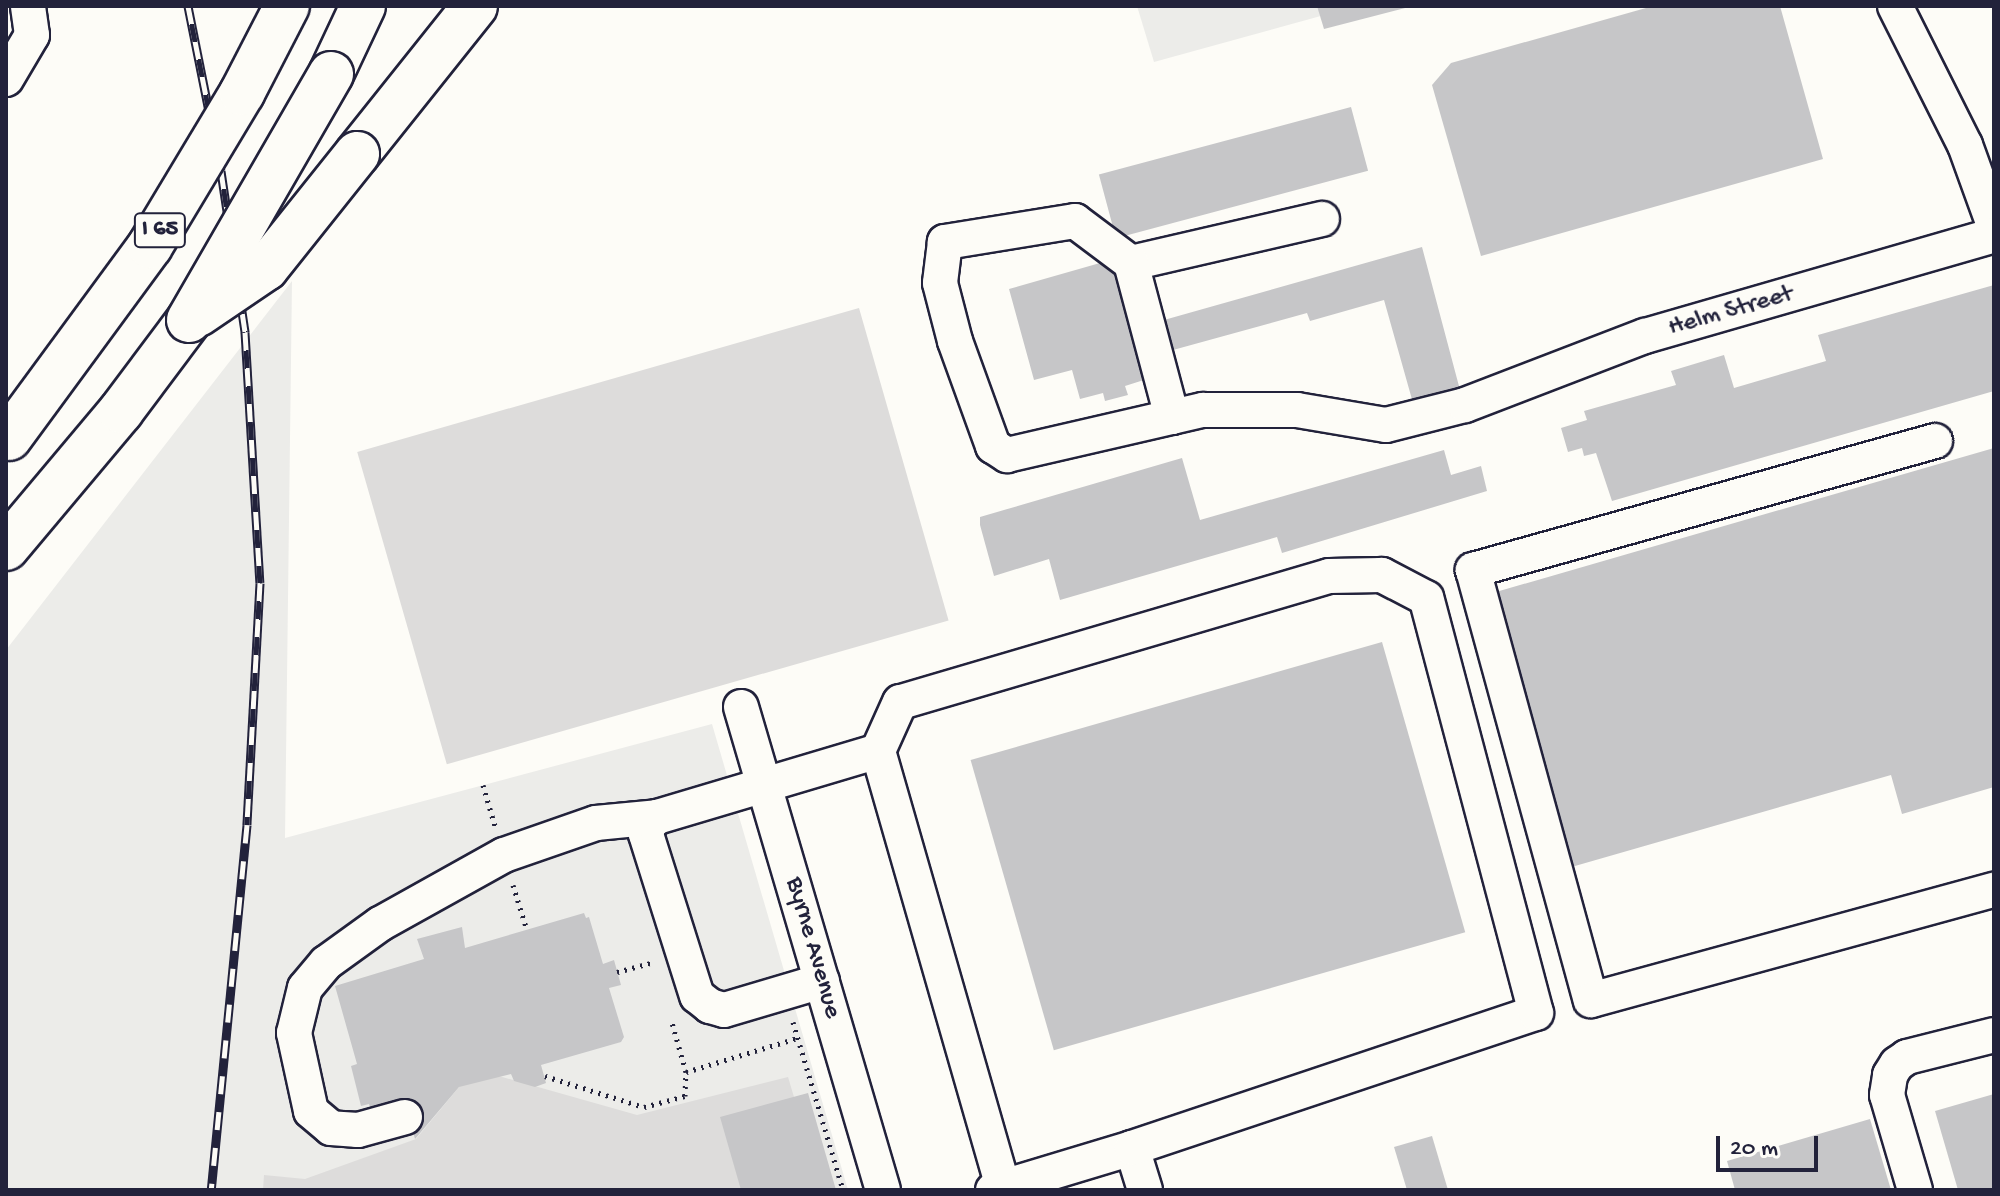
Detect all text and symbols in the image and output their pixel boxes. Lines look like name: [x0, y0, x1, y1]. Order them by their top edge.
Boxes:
road number: I 65: [132, 210, 188, 250]
street label: Helm Street: [1665, 279, 1797, 345]
street label: Byrne Avenue: [777, 874, 847, 1022]
scale bar: [1720, 1120, 1822, 1170]
text: 20 m: [1730, 1135, 1778, 1164]

